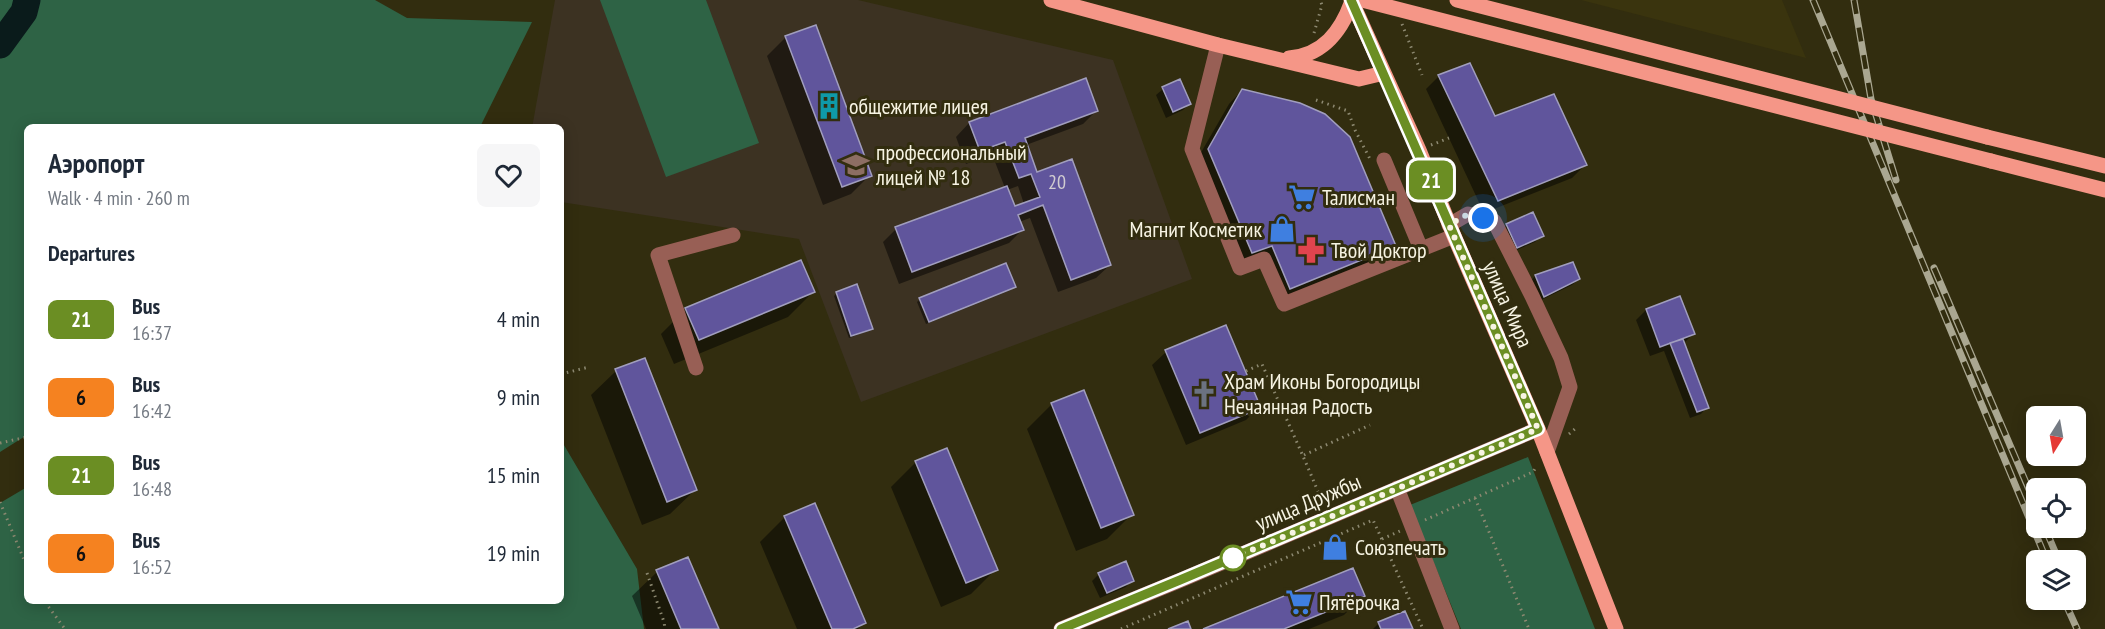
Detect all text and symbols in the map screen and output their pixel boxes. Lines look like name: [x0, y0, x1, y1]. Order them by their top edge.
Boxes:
building icon: общежитие лицея: [814, 91, 844, 121]
place label: общежитие лицея: [849, 92, 988, 120]
place label: профессиональный лицей № 18: [875, 138, 1027, 191]
text: Аэропорт: [48, 144, 144, 181]
button: heart: [477, 144, 540, 207]
school or university icon: профессиональный лицей № 18: [841, 150, 871, 180]
line badge: 21: [1404, 160, 1458, 200]
text: 21: [1421, 167, 1441, 194]
house number: 20: [1048, 169, 1066, 195]
supermarket icon: Талисман: [1287, 182, 1317, 212]
place label: Талисман: [1322, 183, 1395, 211]
text: Walk · 4 min · 260 m: [48, 185, 190, 211]
your location: [1468, 203, 1498, 233]
shop icon: Магнит Косметик: [1267, 214, 1297, 244]
place label: Магнит Косметик: [1129, 215, 1262, 243]
pharmacy icon: Твой Доктор: [1296, 235, 1326, 265]
place label: Твой Доктор: [1331, 236, 1427, 264]
text: Departures: [48, 239, 135, 267]
street label: улица Мира: [1477, 256, 1539, 352]
text: Bus: [132, 292, 160, 320]
text: 4 min: [497, 305, 540, 333]
text: 21: [71, 306, 91, 333]
text: 16:37: [132, 320, 172, 346]
place label: Храм Иконы Богородицы Нечаянная Радость: [1224, 367, 1420, 420]
text: Bus: [132, 370, 160, 398]
church icon: Храм Иконы Богородицы Нечаянная Радость: [1189, 379, 1219, 409]
text: 9 min: [497, 383, 540, 411]
text: 6: [76, 384, 86, 411]
text: 16:42: [132, 398, 172, 424]
north arrow: [2026, 406, 2086, 466]
map controls: [2026, 406, 2086, 610]
text: Bus: [132, 448, 160, 476]
text: 15 min: [487, 461, 540, 489]
text: 21: [71, 462, 91, 489]
street label: улица Дружбы: [1251, 467, 1365, 537]
text: 16:48: [132, 476, 172, 502]
button: locate: [2026, 478, 2086, 538]
text: Bus: [132, 526, 160, 554]
shop icon: Союзпечать: [1320, 532, 1350, 562]
place label: Союзпечать: [1355, 533, 1446, 561]
text: 19 min: [487, 539, 540, 567]
text: 6: [76, 540, 86, 567]
unlabelled marker: [1220, 545, 1246, 571]
button: layers: [2026, 550, 2086, 610]
text: 16:52: [132, 554, 172, 580]
supermarket icon: Пятёрочка: [1284, 587, 1314, 617]
place label: Пятёрочка: [1319, 588, 1400, 616]

